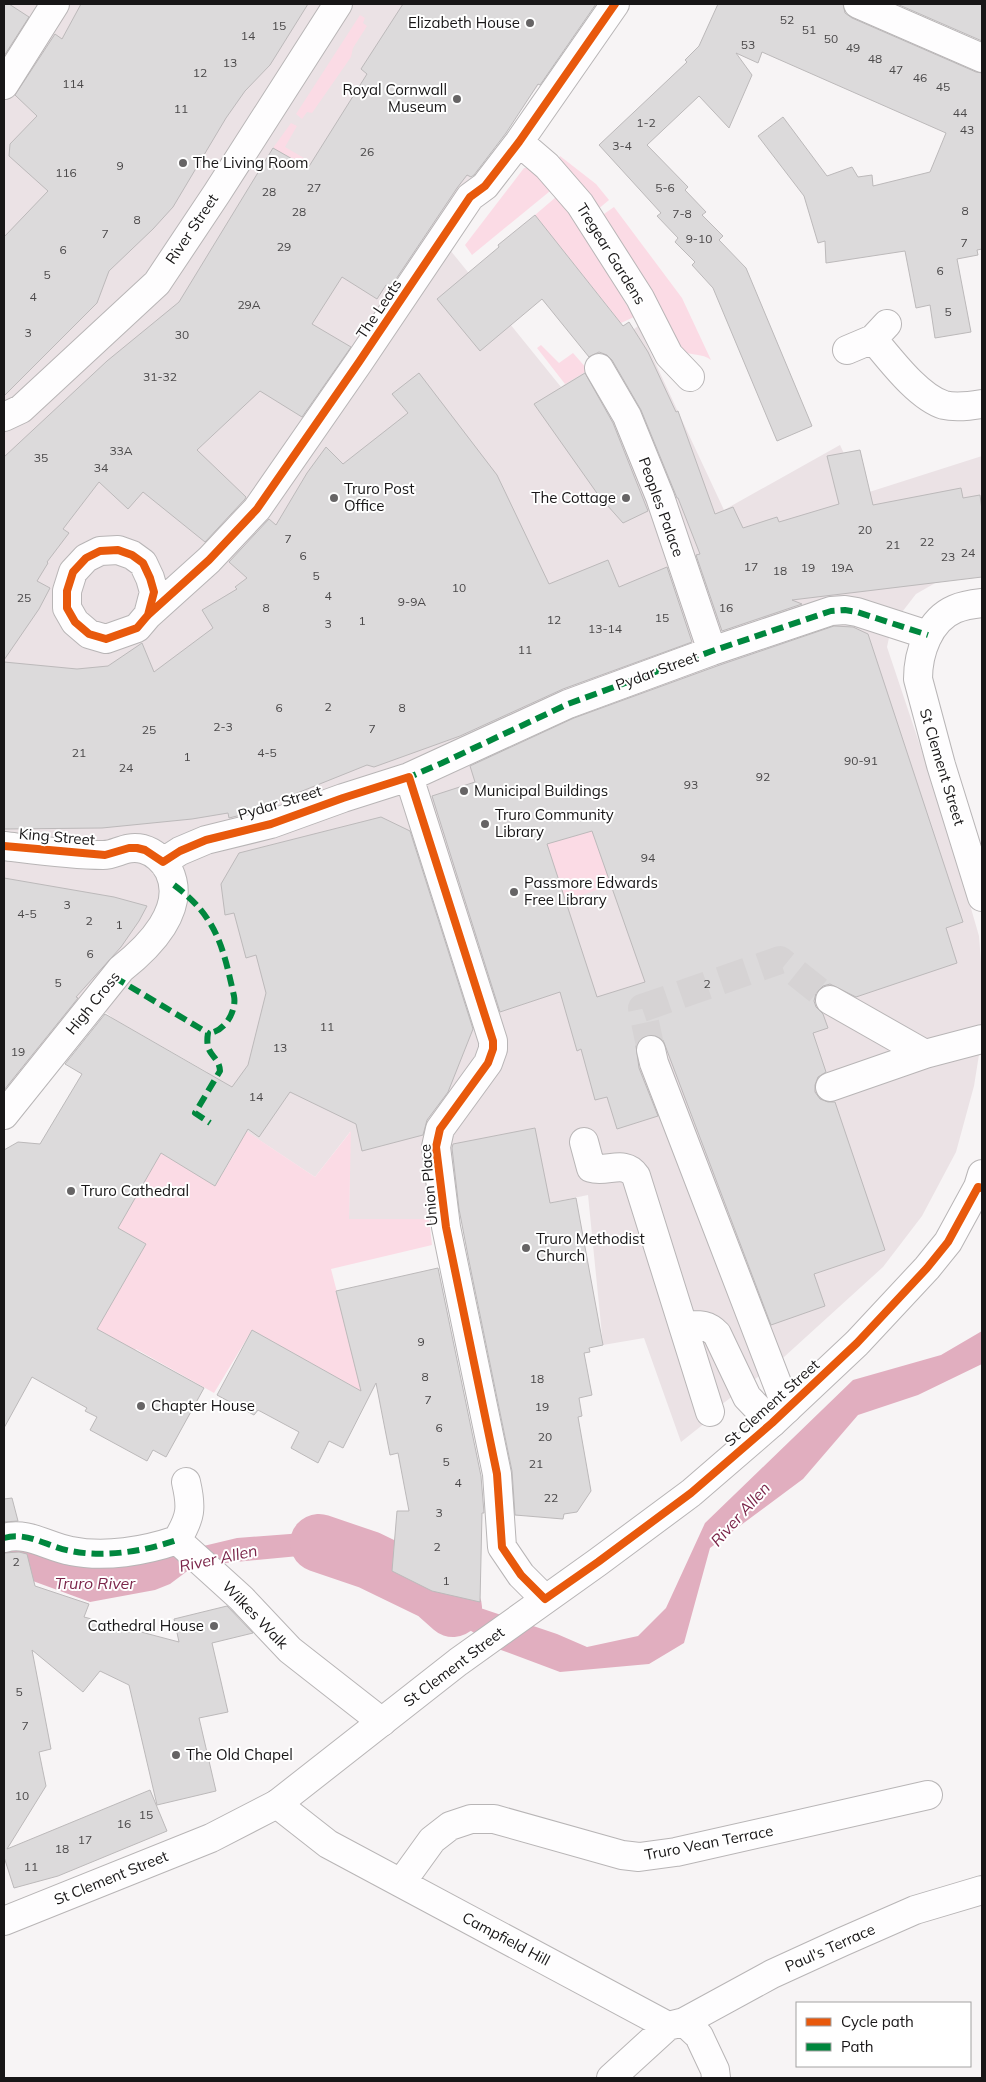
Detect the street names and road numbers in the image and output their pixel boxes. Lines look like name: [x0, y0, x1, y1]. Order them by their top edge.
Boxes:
street label: River Street: [161, 190, 222, 268]
street label: Tregear Gardens: [573, 200, 650, 308]
street label: The Leats: [352, 275, 405, 342]
street label: Peoples Palace: [635, 454, 688, 559]
street label: Pydar Street: [613, 647, 701, 694]
street label: St Clement Street: [916, 706, 969, 828]
street label: Pydar Street: [236, 781, 324, 824]
street label: King Street: [18, 824, 96, 849]
street label: High Cross: [61, 967, 124, 1038]
street label: Union Place: [415, 1143, 442, 1227]
street label: St Clement Street: [720, 1355, 823, 1450]
street label: Wilkes Walk: [218, 1577, 293, 1653]
street label: St Clement Street: [400, 1623, 508, 1711]
street label: Truro Vean Terrace: [643, 1821, 775, 1864]
street label: St Clement Street: [51, 1846, 171, 1909]
street label: Campfield Hill: [459, 1908, 553, 1970]
street label: Paul's Terrace: [782, 1919, 878, 1976]

